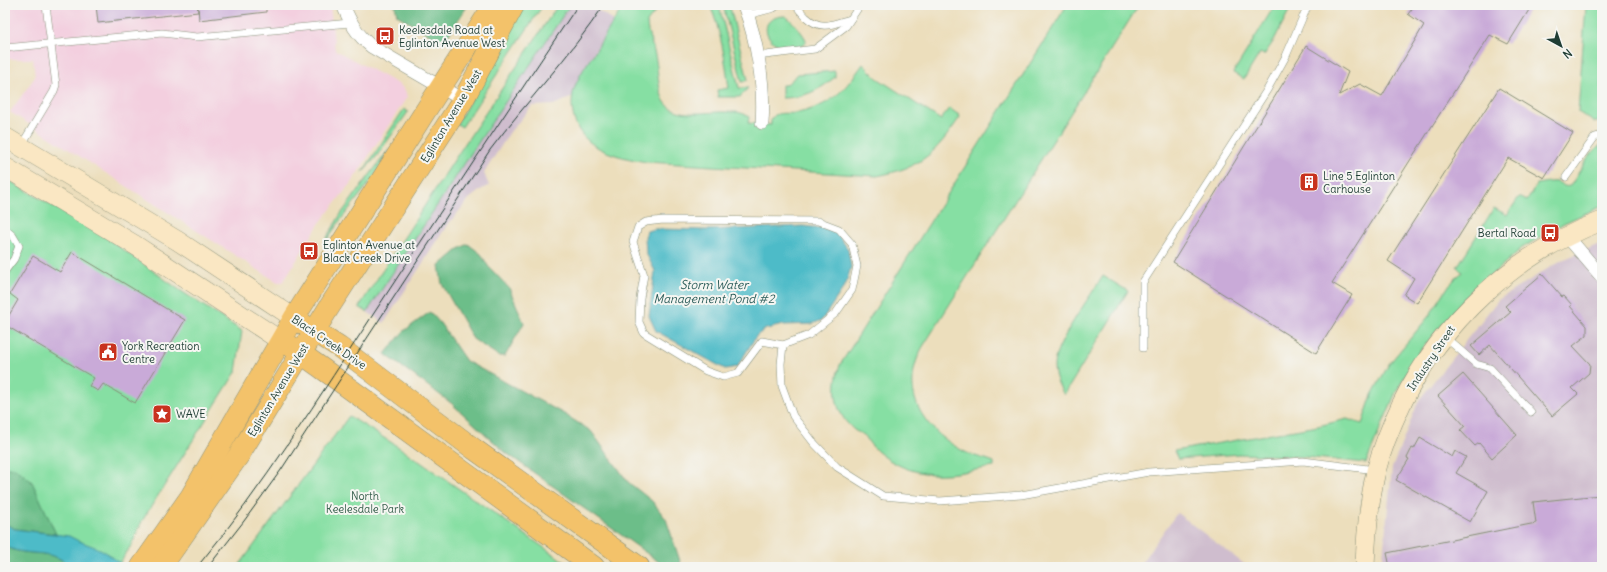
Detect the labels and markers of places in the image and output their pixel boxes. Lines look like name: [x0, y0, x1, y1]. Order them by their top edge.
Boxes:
place label: Keelesdale Road at Eglinton Avenue West: [399, 23, 506, 50]
bus stop icon: Keelesdale Road at Eglinton Avenue West: [374, 25, 396, 47]
place label: Line 5 Eglinton Carhouse: [1323, 169, 1395, 196]
building icon: Line 5 Eglinton Carhouse: [1298, 171, 1320, 193]
bus stop icon: Bertal Road: [1539, 222, 1561, 244]
place label: Bertal Road: [1478, 226, 1537, 240]
place label: Eglinton Avenue at Black Creek Drive: [323, 238, 415, 265]
bus stop icon: Eglinton Avenue at Black Creek Drive: [298, 240, 320, 262]
place label: York Recreation Centre: [122, 339, 200, 366]
public building icon: York Recreation Centre: [97, 341, 119, 363]
place icon: WAVE: [151, 403, 173, 425]
place label: WAVE: [176, 407, 206, 421]

